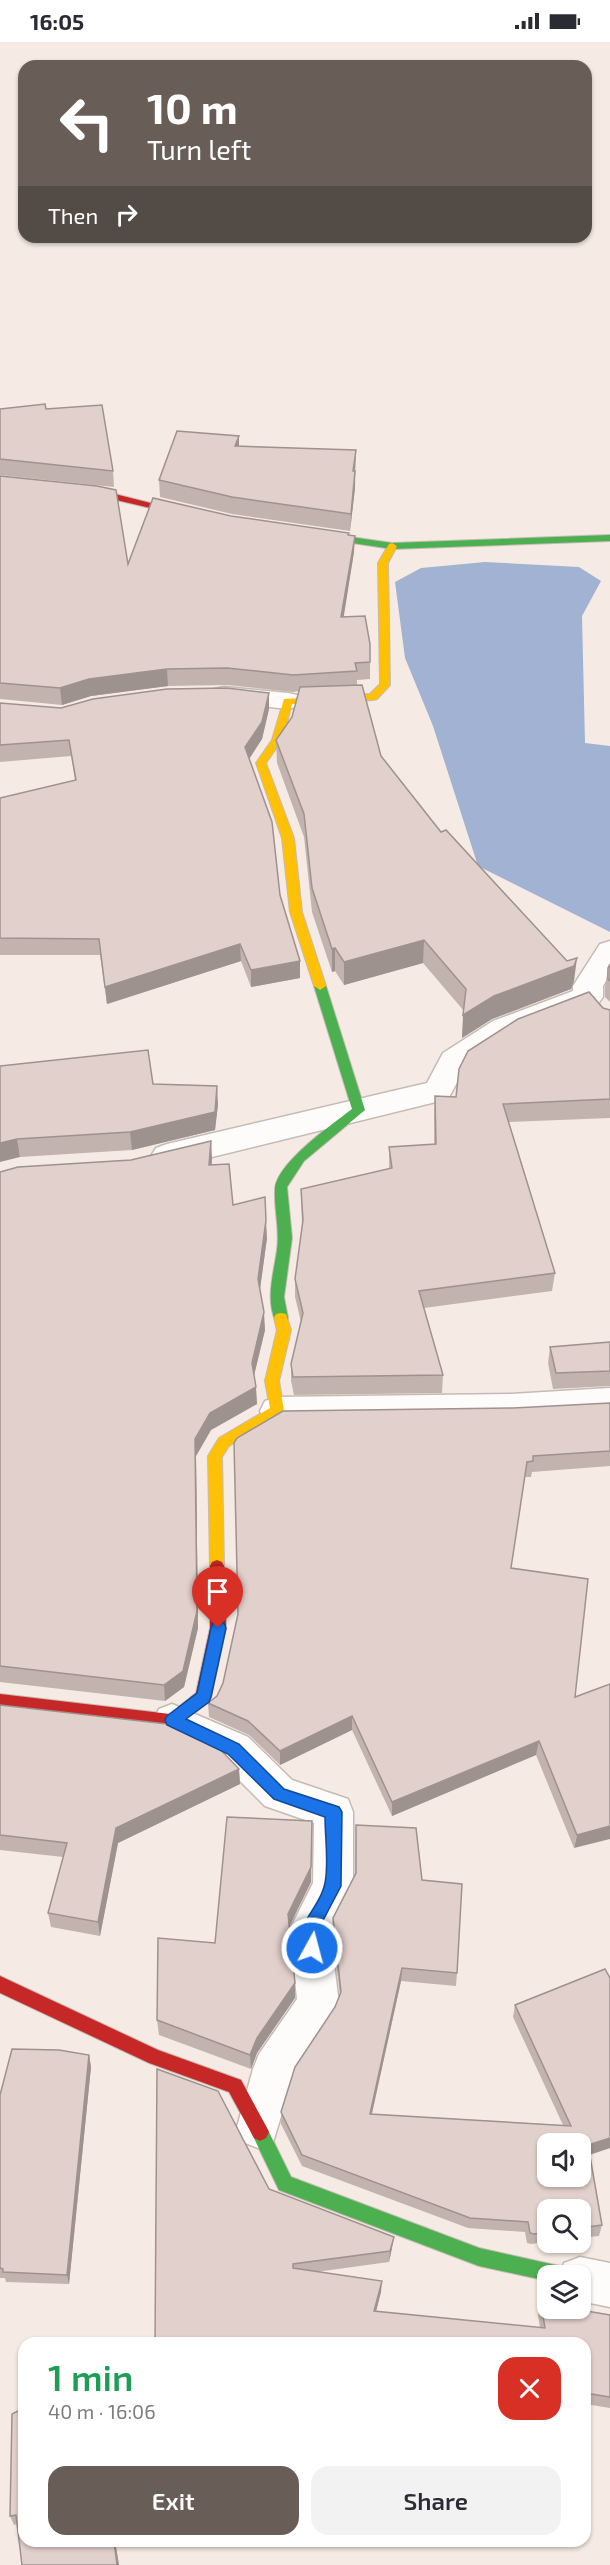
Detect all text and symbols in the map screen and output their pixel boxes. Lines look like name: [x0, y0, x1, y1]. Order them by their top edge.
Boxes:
text: 16:05: [30, 8, 84, 34]
text: 10 m: [147, 82, 238, 132]
icon: left: [48, 84, 126, 162]
text: Turn left: [147, 133, 251, 165]
icon: right: [110, 198, 143, 231]
text: Then: [48, 202, 98, 228]
pin: [192, 1566, 243, 1628]
icon: arrive: [201, 1575, 234, 1608]
position arrow: [280, 1916, 344, 1980]
map controls: [537, 2133, 591, 2319]
button: sound: [537, 2133, 591, 2187]
button: search: [537, 2199, 591, 2253]
button: layers: [537, 2265, 591, 2319]
text: 1 min: [48, 2355, 133, 2398]
button: close: [498, 2357, 561, 2420]
text: 40 m · 16:06: [48, 2399, 156, 2423]
button: Exit: [48, 2466, 299, 2535]
button: Share: [311, 2466, 561, 2535]

